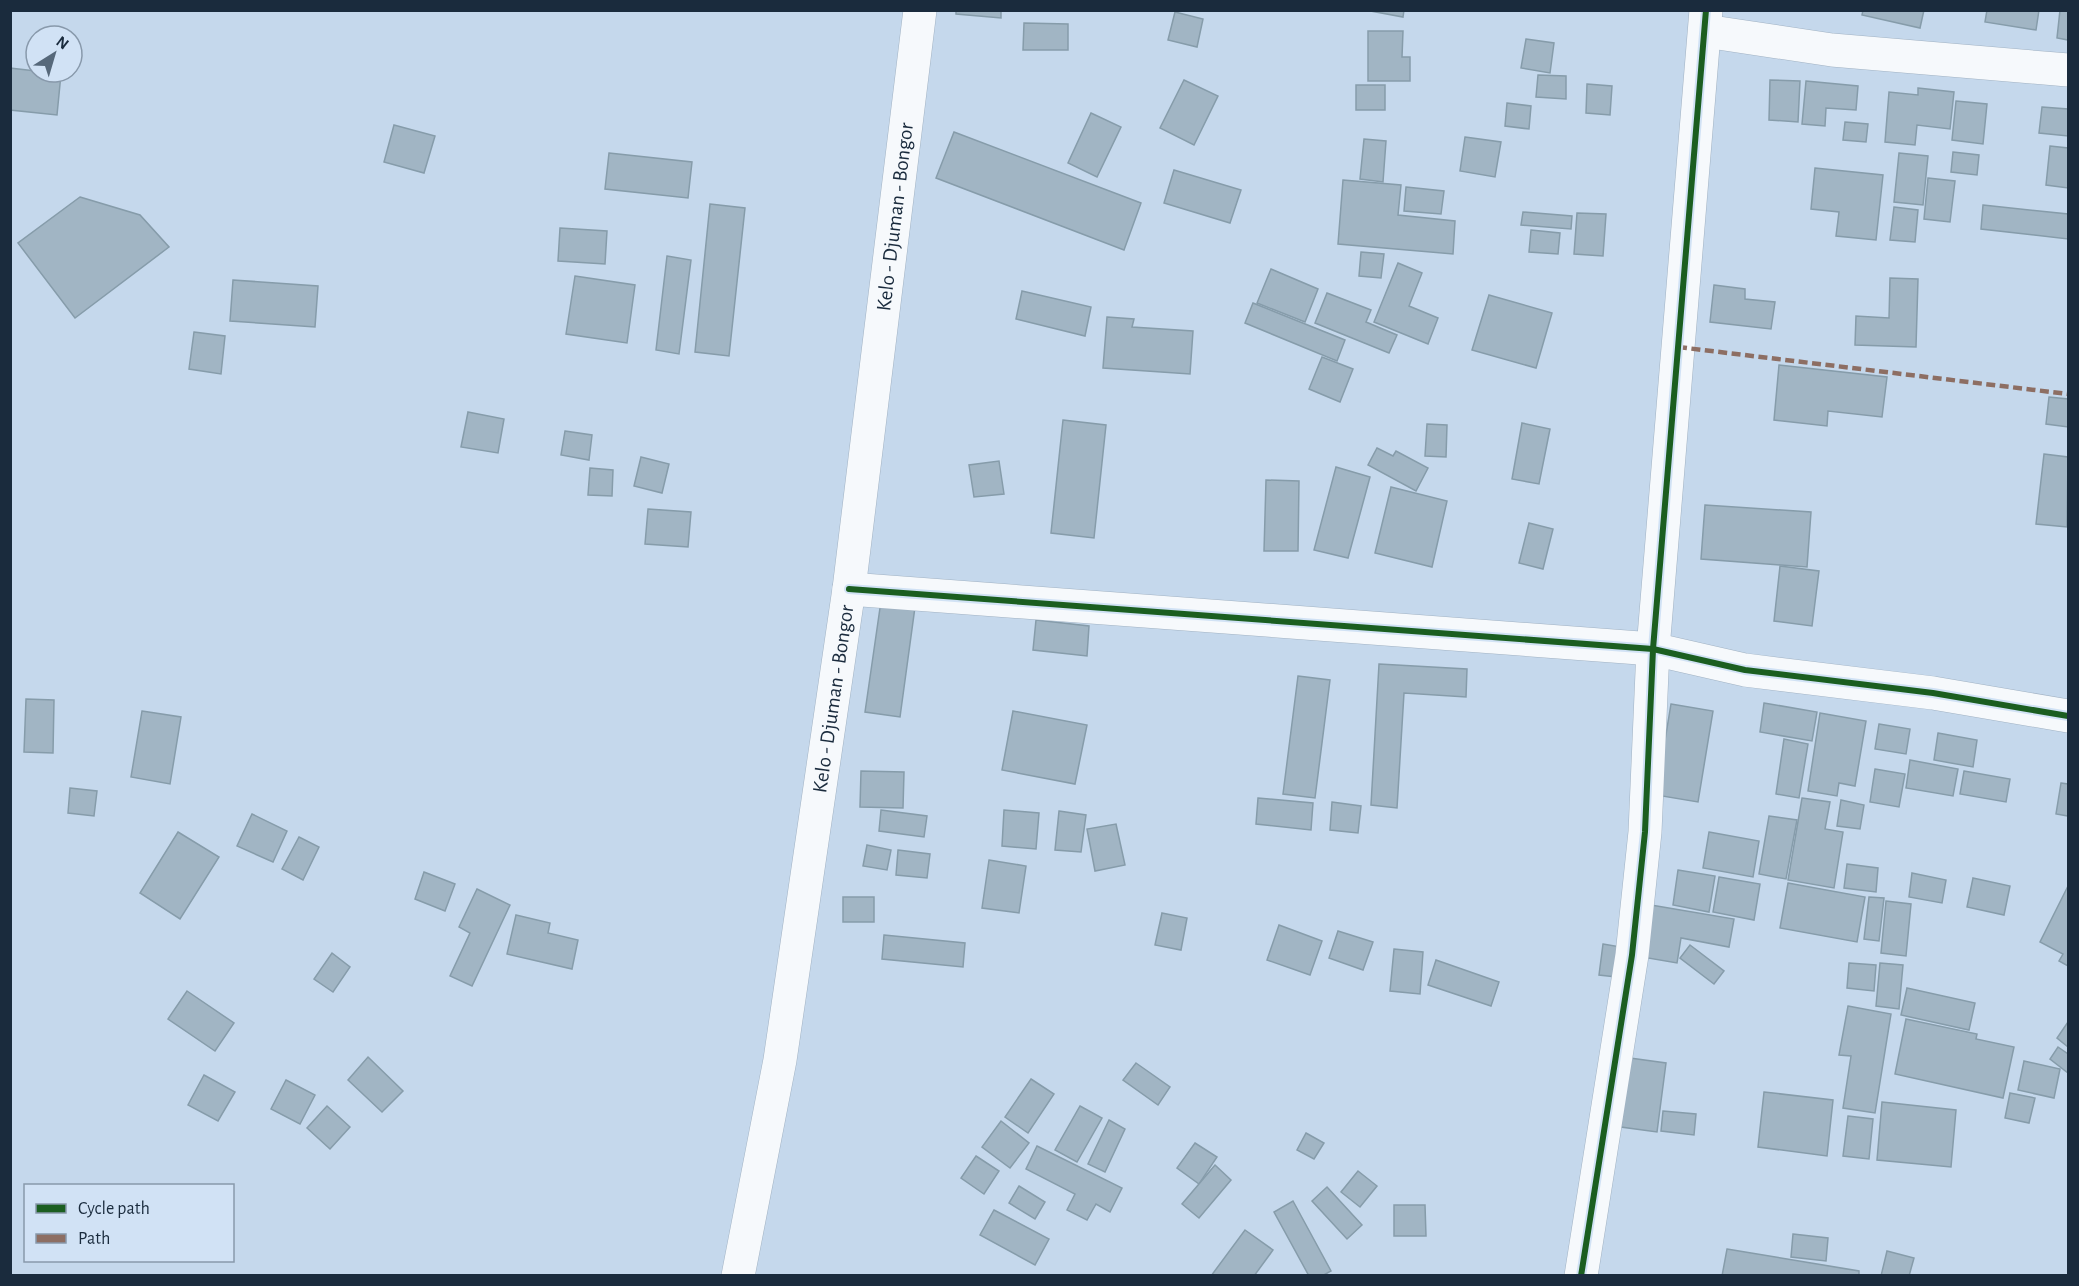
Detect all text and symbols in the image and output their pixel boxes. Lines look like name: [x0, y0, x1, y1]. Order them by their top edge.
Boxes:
north arrow: [24, 24, 84, 84]
text: N: [53, 33, 72, 53]
street label: Kelo - Djuman - Bongor: [873, 121, 917, 312]
street label: Kelo - Djuman - Bongor: [809, 603, 857, 794]
legend: [24, 1184, 234, 1262]
text: Cycle path: [78, 1200, 150, 1218]
text: Path: [78, 1230, 110, 1248]

